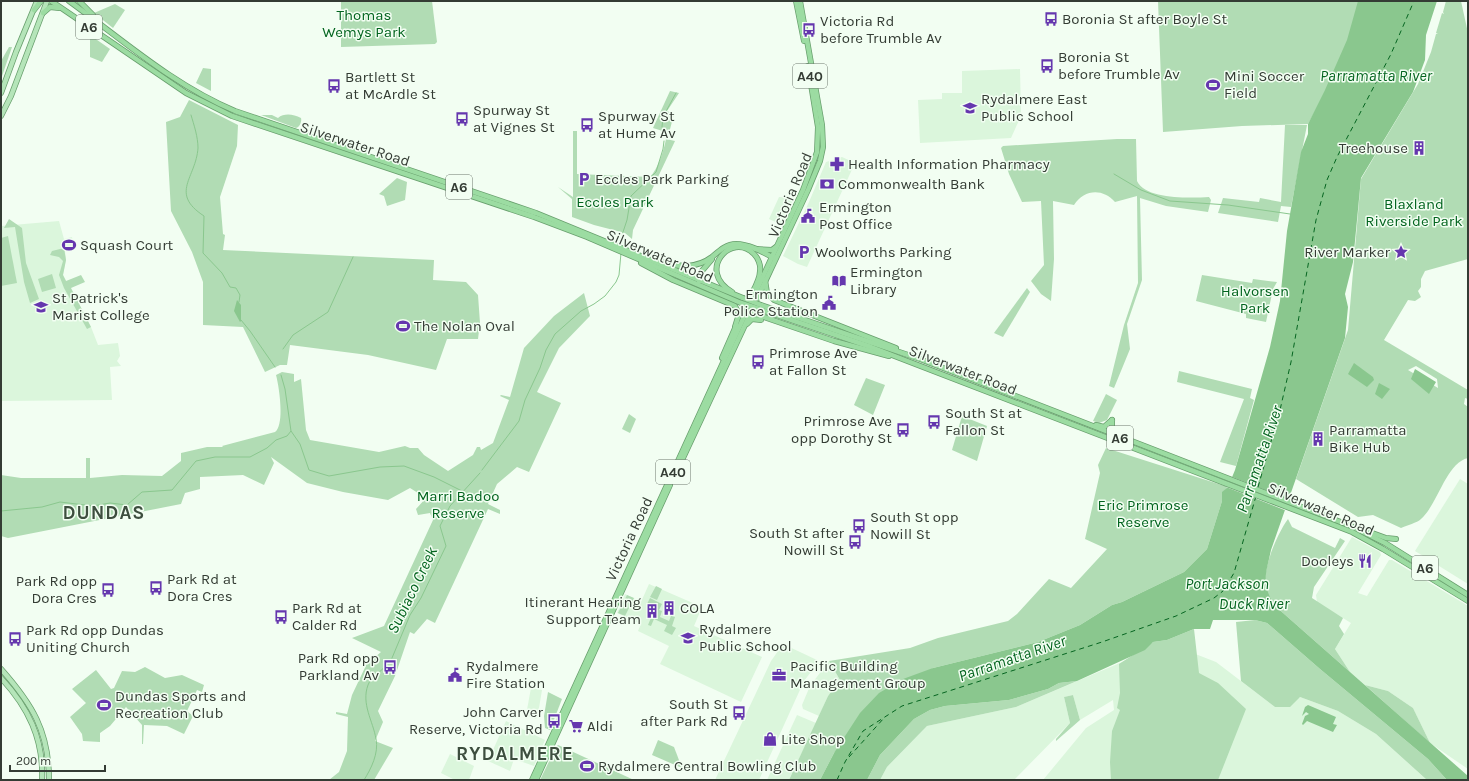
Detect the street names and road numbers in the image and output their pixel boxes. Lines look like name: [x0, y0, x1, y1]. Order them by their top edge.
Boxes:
road number: A6: [76, 15, 102, 39]
road number: A40: [793, 64, 827, 88]
street label: Silverwater Road: [298, 118, 412, 170]
street label: Victoria Road: [764, 150, 816, 240]
road number: A6: [446, 175, 472, 199]
street label: Silverwater Road: [604, 225, 716, 287]
street label: Silverwater Road: [906, 341, 1020, 399]
road number: A6: [1107, 426, 1133, 450]
road number: A40: [656, 460, 690, 484]
street label: Silverwater Road: [1265, 478, 1377, 540]
street label: Victoria Road: [602, 494, 656, 584]
road number: A6: [1412, 556, 1438, 580]

